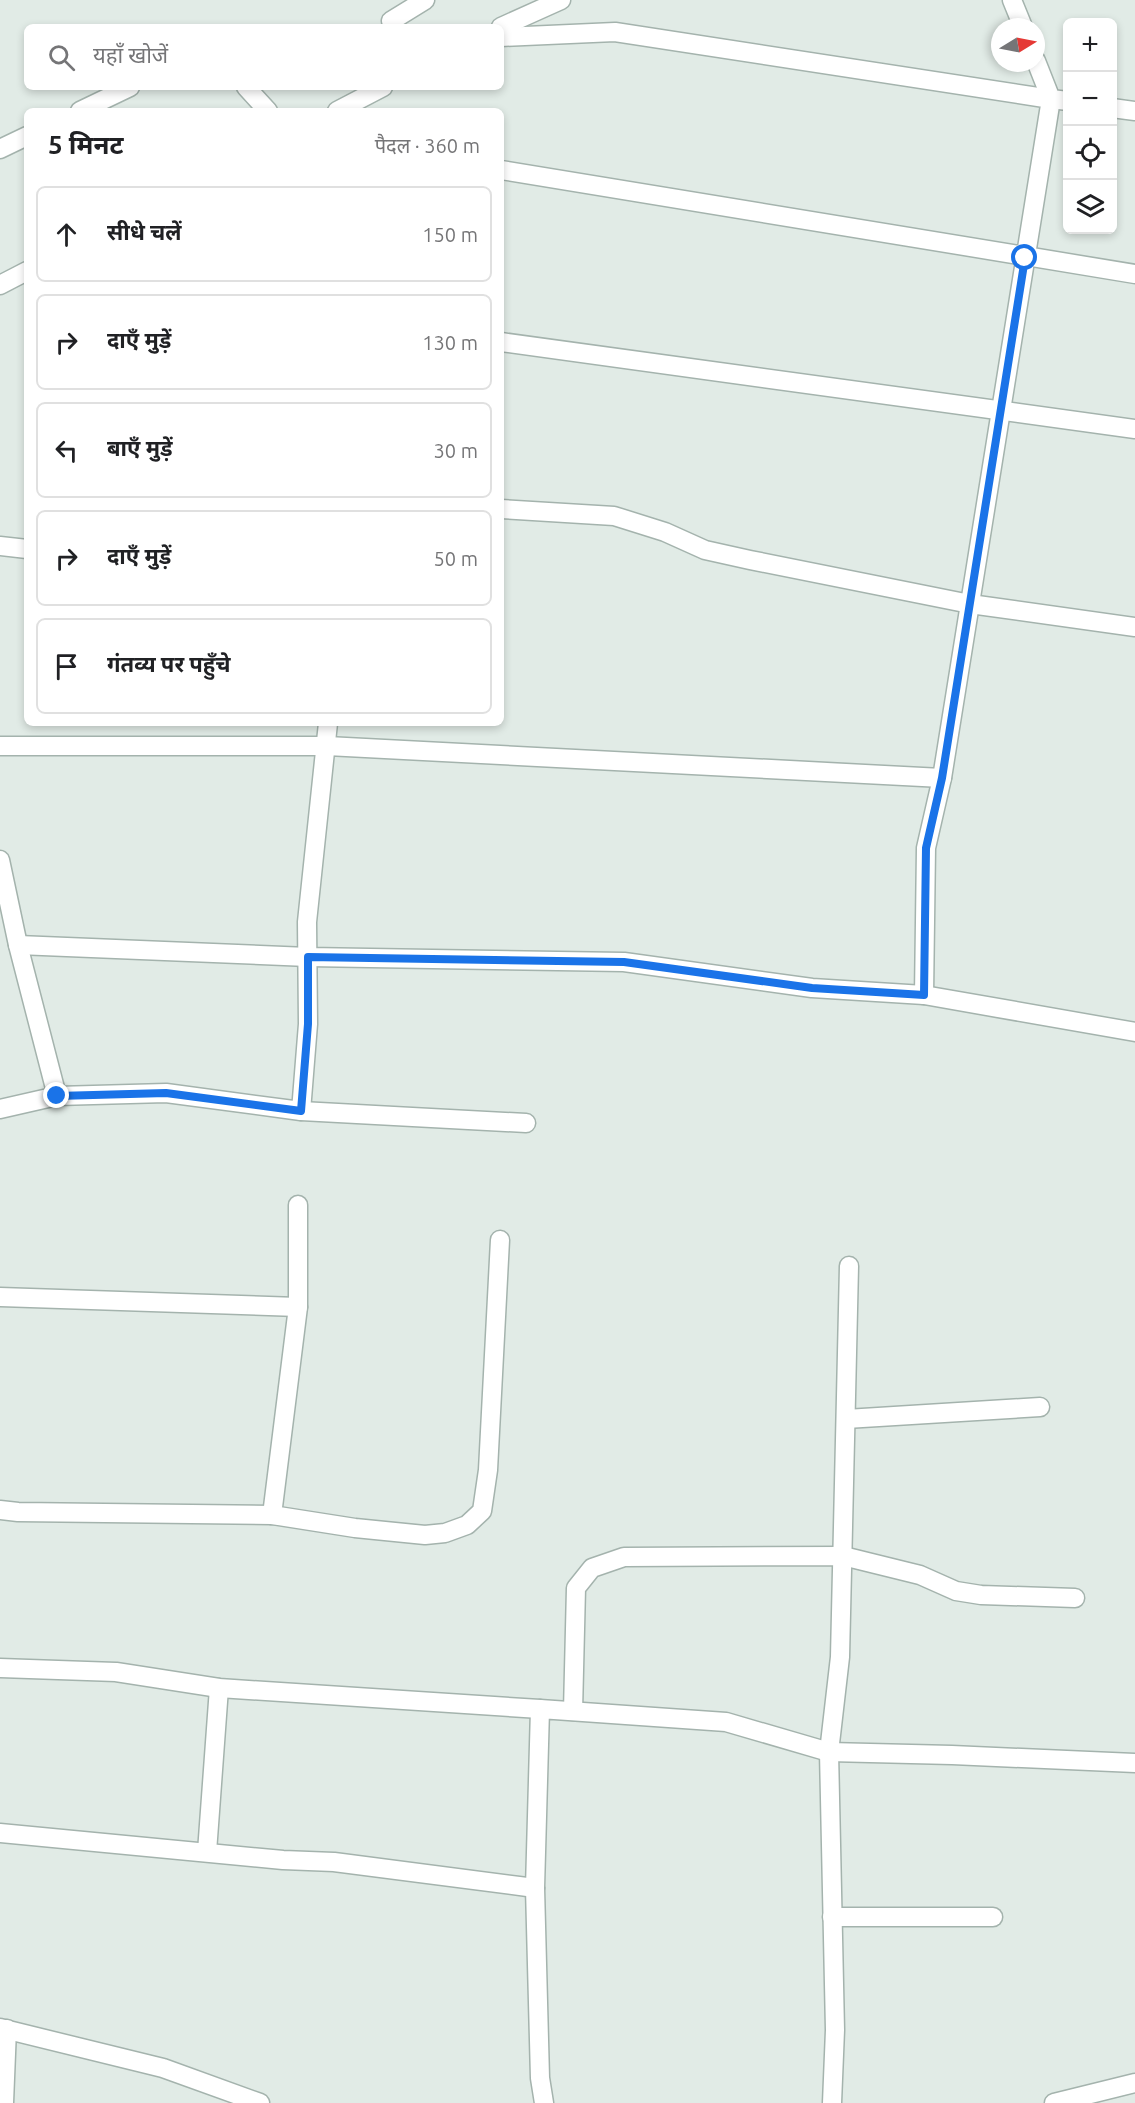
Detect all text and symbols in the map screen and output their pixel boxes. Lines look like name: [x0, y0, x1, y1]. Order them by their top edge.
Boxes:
north arrow: [991, 18, 1045, 72]
map controls: [1063, 18, 1117, 234]
button: +: [1063, 18, 1117, 72]
search box: [24, 24, 504, 90]
icon: search: [45, 41, 78, 74]
text: यहाँ खोजें: [93, 42, 168, 67]
button: −: [1063, 72, 1117, 126]
button: locate: [1063, 126, 1117, 180]
text: 5 मिनट: [48, 130, 123, 159]
text: पैदल · 360 m: [375, 134, 480, 157]
button: layers: [1063, 180, 1117, 234]
icon: ahead: [50, 218, 83, 251]
text: सीधे चलें: [107, 219, 182, 244]
text: 150 m: [422, 223, 478, 246]
route start: [1011, 244, 1037, 270]
icon: right: [50, 326, 83, 359]
text: दाएँ मुड़ें: [107, 327, 171, 352]
text: 130 m: [422, 331, 478, 354]
icon: left: [50, 434, 83, 467]
text: बाएँ मुड़ें: [107, 435, 173, 460]
text: 30 m: [434, 439, 478, 462]
icon: right: [50, 542, 83, 575]
text: दाएँ मुड़ें: [107, 543, 171, 568]
text: 50 m: [434, 547, 478, 570]
icon: arrive: [50, 650, 83, 683]
text: गंतव्य पर पहुँचे: [107, 651, 231, 676]
route end: [43, 1082, 69, 1108]

